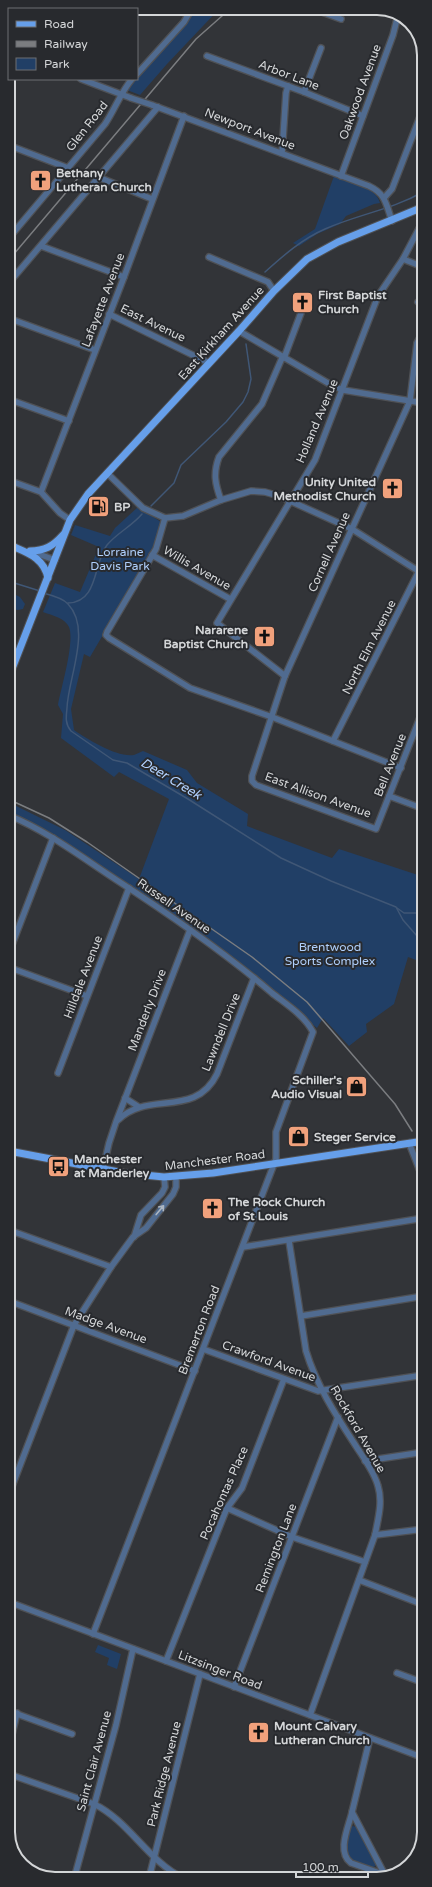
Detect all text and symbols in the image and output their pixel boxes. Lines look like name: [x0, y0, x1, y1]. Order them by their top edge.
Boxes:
legend: [8, 8, 138, 80]
text: Road: [44, 17, 74, 31]
text: Railway: [44, 37, 88, 51]
street label: Oakwood Avenue: [336, 42, 384, 142]
text: Park: [44, 57, 70, 71]
street label: Arbor Lane: [257, 57, 321, 93]
street label: Glen Road: [63, 98, 111, 154]
street label: Newport Avenue: [203, 105, 297, 153]
place label: Bethany Lutheran Church: [56, 166, 152, 194]
church icon: Bethany Lutheran Church: [28, 167, 54, 193]
street label: Lafayette Avenue: [79, 251, 127, 349]
street label: East Kirkham Avenue: [175, 283, 267, 383]
place label: First Baptist Church: [318, 288, 387, 316]
church icon: First Baptist Church: [290, 289, 316, 315]
street label: East Avenue: [118, 301, 188, 345]
street label: Holland Avenue: [293, 377, 341, 465]
place label: Unity United Methodist Church: [274, 475, 376, 503]
church icon: Unity United Methodist Church: [379, 476, 405, 502]
fuel station icon: BP: [85, 494, 111, 520]
place label: BP: [114, 500, 130, 514]
street label: Cornell Avenue: [305, 510, 353, 594]
street label: Willis Avenue: [161, 543, 233, 593]
park label: Lorraine Davis Park: [90, 545, 150, 573]
street label: North Elm Avenue: [339, 597, 399, 697]
place label: Nararene Baptist Church: [163, 623, 248, 652]
church icon: Nararene Baptist Church: [251, 624, 277, 650]
street label: Bell Avenue: [371, 731, 409, 799]
water label: Deer Creek: [138, 755, 205, 804]
street label: East Allison Avenue: [263, 769, 373, 821]
street label: Russell Avenue: [135, 876, 213, 937]
street label: Hilldale Avenue: [61, 933, 105, 1021]
park label: Brentwood Sports Complex: [285, 940, 375, 968]
street label: Manderly Drive: [125, 967, 169, 1053]
street label: Lawndell Drive: [199, 991, 243, 1073]
place label: Schiller's Audio Visual: [271, 1073, 342, 1101]
shop icon: Schiller's Audio Visual: [344, 1074, 370, 1100]
shop icon: Steger Service: [285, 1124, 311, 1150]
place label: Steger Service: [314, 1130, 396, 1145]
street label: Manchester Road: [164, 1147, 266, 1173]
place label: Manchester at Manderley: [74, 1152, 150, 1181]
bus stop icon: Manchester at Manderley: [46, 1153, 72, 1179]
place label: The Rock Church of St Louis: [227, 1195, 325, 1223]
church icon: The Rock Church of St Louis: [200, 1196, 226, 1222]
one-way arrow: [155, 1205, 164, 1215]
street label: Bremerton Road: [176, 1284, 222, 1376]
street label: Madge Avenue: [63, 1304, 149, 1346]
street label: Crawford Avenue: [220, 1338, 318, 1385]
street label: Rockford Avenue: [327, 1383, 389, 1475]
street label: Pocahontas Place: [197, 1444, 251, 1542]
street label: Remington Lane: [253, 1501, 299, 1594]
street label: Litzsinger Road: [176, 1648, 264, 1692]
street label: Saint Clair Avenue: [74, 1709, 114, 1813]
place label: Mount Calvary Lutheran Church: [274, 1719, 370, 1747]
street label: Park Ridge Avenue: [144, 1720, 184, 1828]
church icon: Mount Calvary Lutheran Church: [245, 1720, 271, 1746]
scale bar: [296, 1853, 368, 1879]
text: 100 m: [302, 1860, 339, 1874]

